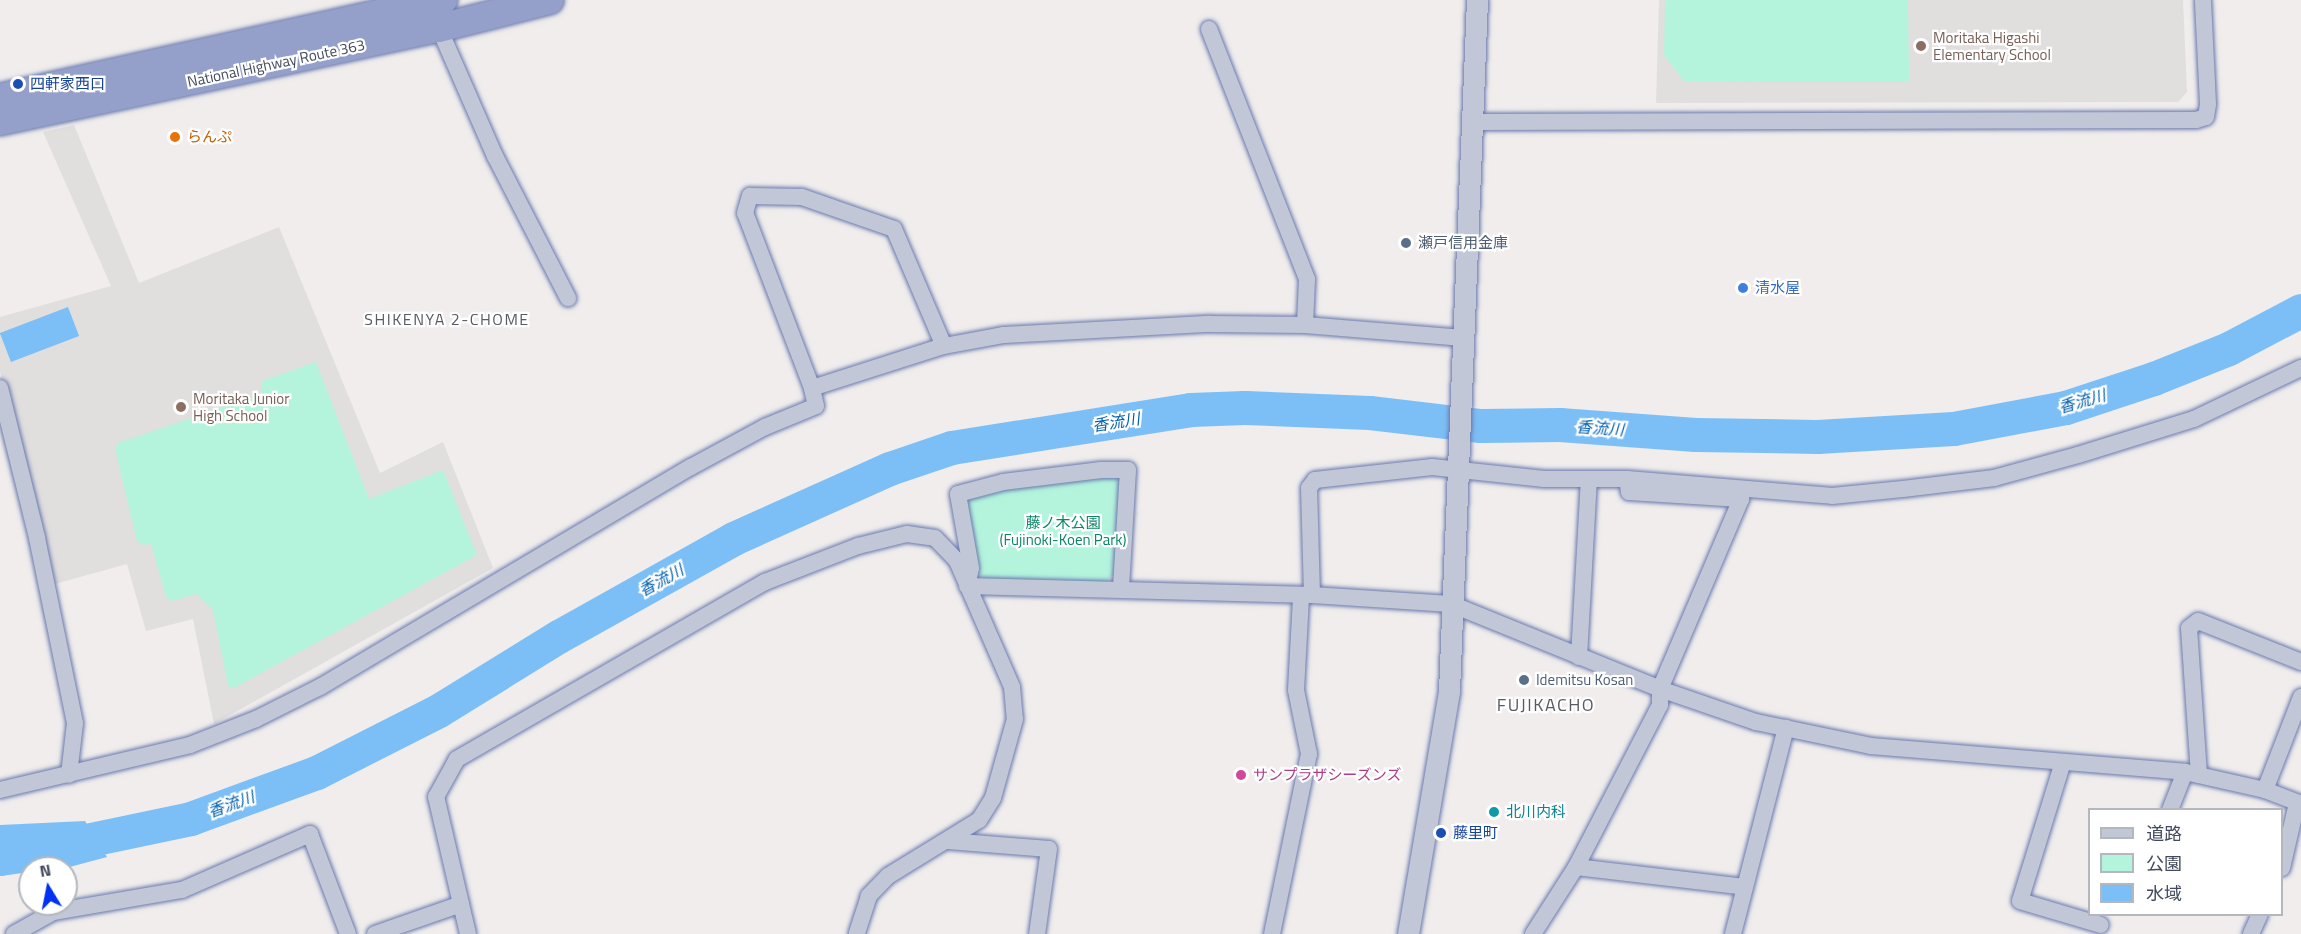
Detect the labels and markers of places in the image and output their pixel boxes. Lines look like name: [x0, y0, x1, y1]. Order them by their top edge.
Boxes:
place label: Moritaka Higashi Elementary School: [1933, 28, 2051, 63]
marker: Moritaka Higashi Elementary School: [1914, 39, 1928, 53]
place label: 四軒家西口: [30, 75, 105, 93]
marker: 四軒家西口: [11, 77, 25, 91]
place label: らんぷ: [187, 128, 232, 146]
marker: らんぷ: [168, 130, 182, 144]
place label: 瀬戸信用金庫: [1418, 234, 1508, 252]
marker: 瀬戸信用金庫: [1399, 236, 1413, 250]
place label: 清水屋: [1755, 279, 1800, 297]
marker: 清水屋: [1736, 281, 1750, 295]
place label: Moritaka Junior High School: [193, 389, 289, 424]
marker: Moritaka Junior High School: [174, 400, 188, 414]
place label: Idemitsu Kosan: [1536, 671, 1633, 689]
marker: Idemitsu Kosan: [1517, 673, 1531, 687]
place label: サンプラザシーズンズ: [1253, 766, 1403, 784]
marker: サンプラザシーズンズ: [1234, 768, 1248, 782]
place label: 北川内科: [1506, 803, 1566, 821]
marker: 北川内科: [1487, 805, 1501, 819]
place label: 藤里町: [1453, 824, 1498, 842]
marker: 藤里町: [1434, 826, 1448, 840]

